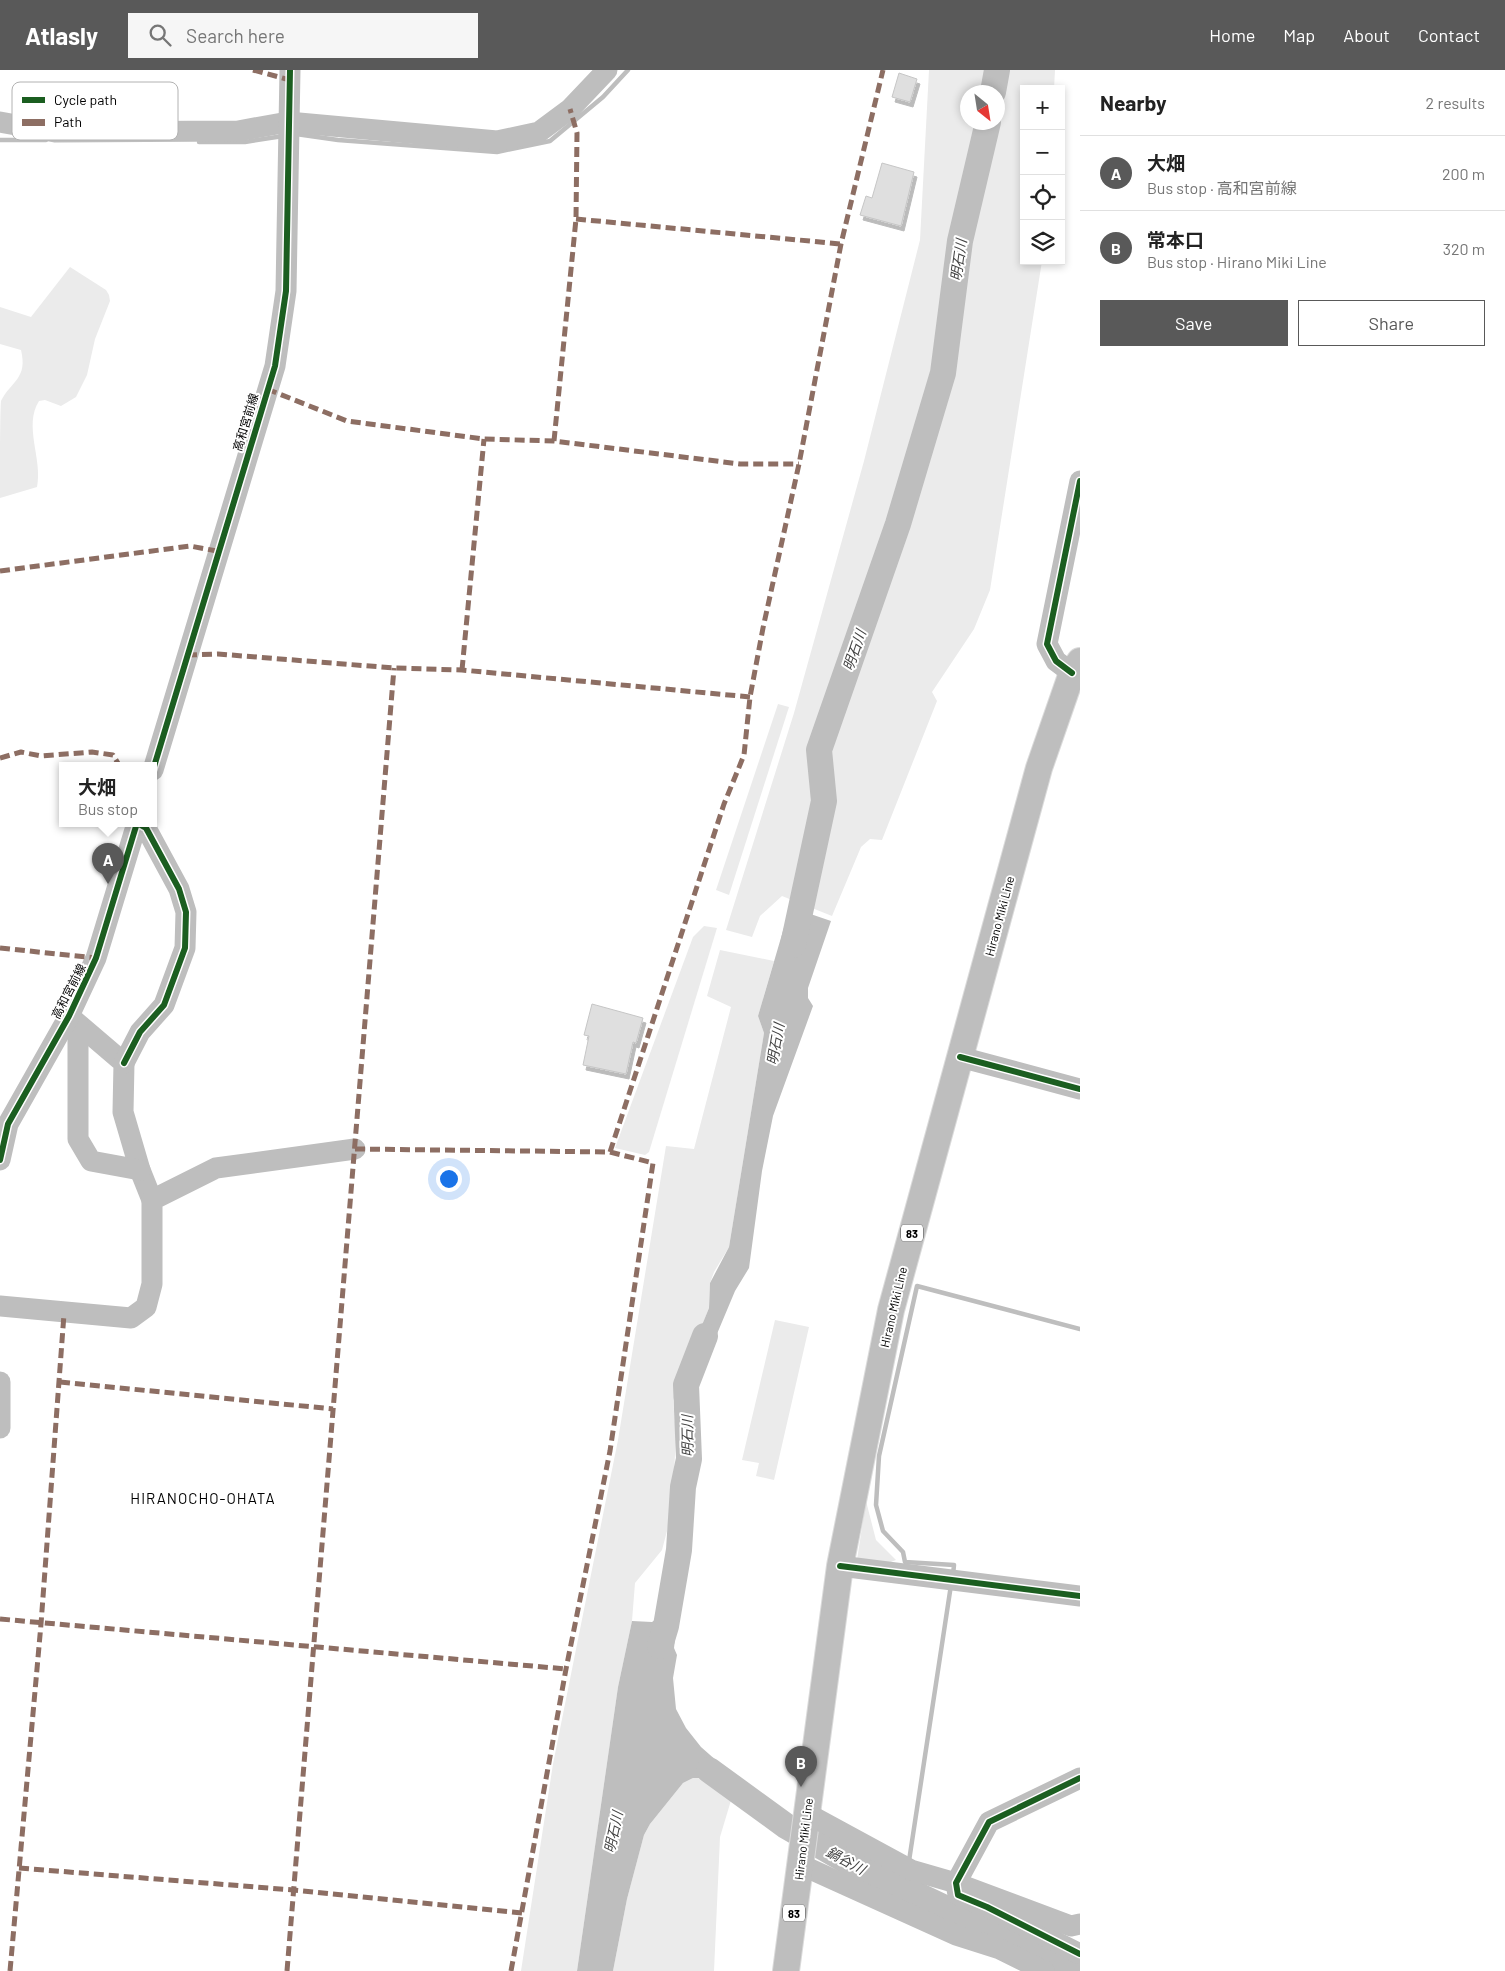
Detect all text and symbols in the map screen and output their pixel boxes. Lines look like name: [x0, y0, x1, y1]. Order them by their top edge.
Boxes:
search box: [128, 13, 478, 58]
text: Atlasly: [25, 21, 98, 50]
icon: search: [146, 21, 174, 49]
text: Search here: [186, 24, 285, 47]
text: Home: [1209, 24, 1255, 46]
text: Map: [1283, 24, 1315, 46]
text: About: [1343, 24, 1390, 46]
text: Contact: [1418, 24, 1480, 46]
legend: [12, 82, 178, 140]
north arrow: [960, 85, 1005, 130]
map controls: [1020, 85, 1065, 265]
button: +: [1020, 85, 1065, 130]
text: Nearby: [1100, 90, 1166, 115]
text: Cycle path: [54, 91, 117, 108]
text: 2 results: [1426, 93, 1485, 112]
text: Path: [54, 113, 82, 130]
button: −: [1020, 130, 1065, 175]
text: 大畑: [1147, 151, 1185, 174]
text: A: [1111, 164, 1121, 183]
text: 200 m: [1442, 164, 1485, 183]
button: locate: [1020, 175, 1065, 220]
text: Bus stop · 高和宮前線: [1147, 178, 1297, 197]
button: layers: [1020, 220, 1065, 265]
text: 常本口: [1147, 228, 1204, 251]
water label: 明石川: [947, 236, 970, 282]
text: B: [1111, 239, 1121, 258]
text: 320 m: [1443, 239, 1485, 258]
text: Bus stop · Hirano Miki Line: [1147, 252, 1327, 271]
button: Save: [1100, 300, 1288, 346]
button: Share: [1298, 300, 1485, 346]
street label: 高和宮前線: [230, 391, 260, 453]
water label: 明石川: [839, 625, 870, 673]
popup: [59, 762, 157, 827]
text: 大畑: [78, 775, 116, 798]
text: Bus stop: [78, 799, 138, 818]
pin: A: [92, 843, 124, 884]
street label: Hirano Miki Line: [982, 874, 1016, 958]
street label: 高和宮前線: [48, 961, 88, 1021]
water label: 明石川: [763, 1020, 787, 1066]
your location: [436, 1166, 462, 1192]
road number: 83: [901, 1224, 923, 1242]
street label: Hirano Miki Line: [877, 1265, 909, 1349]
water label: 明石川: [678, 1413, 696, 1457]
district label: HIRANOCHO-OHATA: [130, 1489, 276, 1507]
pin: B: [785, 1746, 817, 1787]
street label: Hirano Miki Line: [791, 1797, 815, 1881]
water label: 明石川: [600, 1808, 626, 1854]
water label: 鍋谷川: [823, 1843, 870, 1878]
road number: 83: [783, 1905, 805, 1922]

